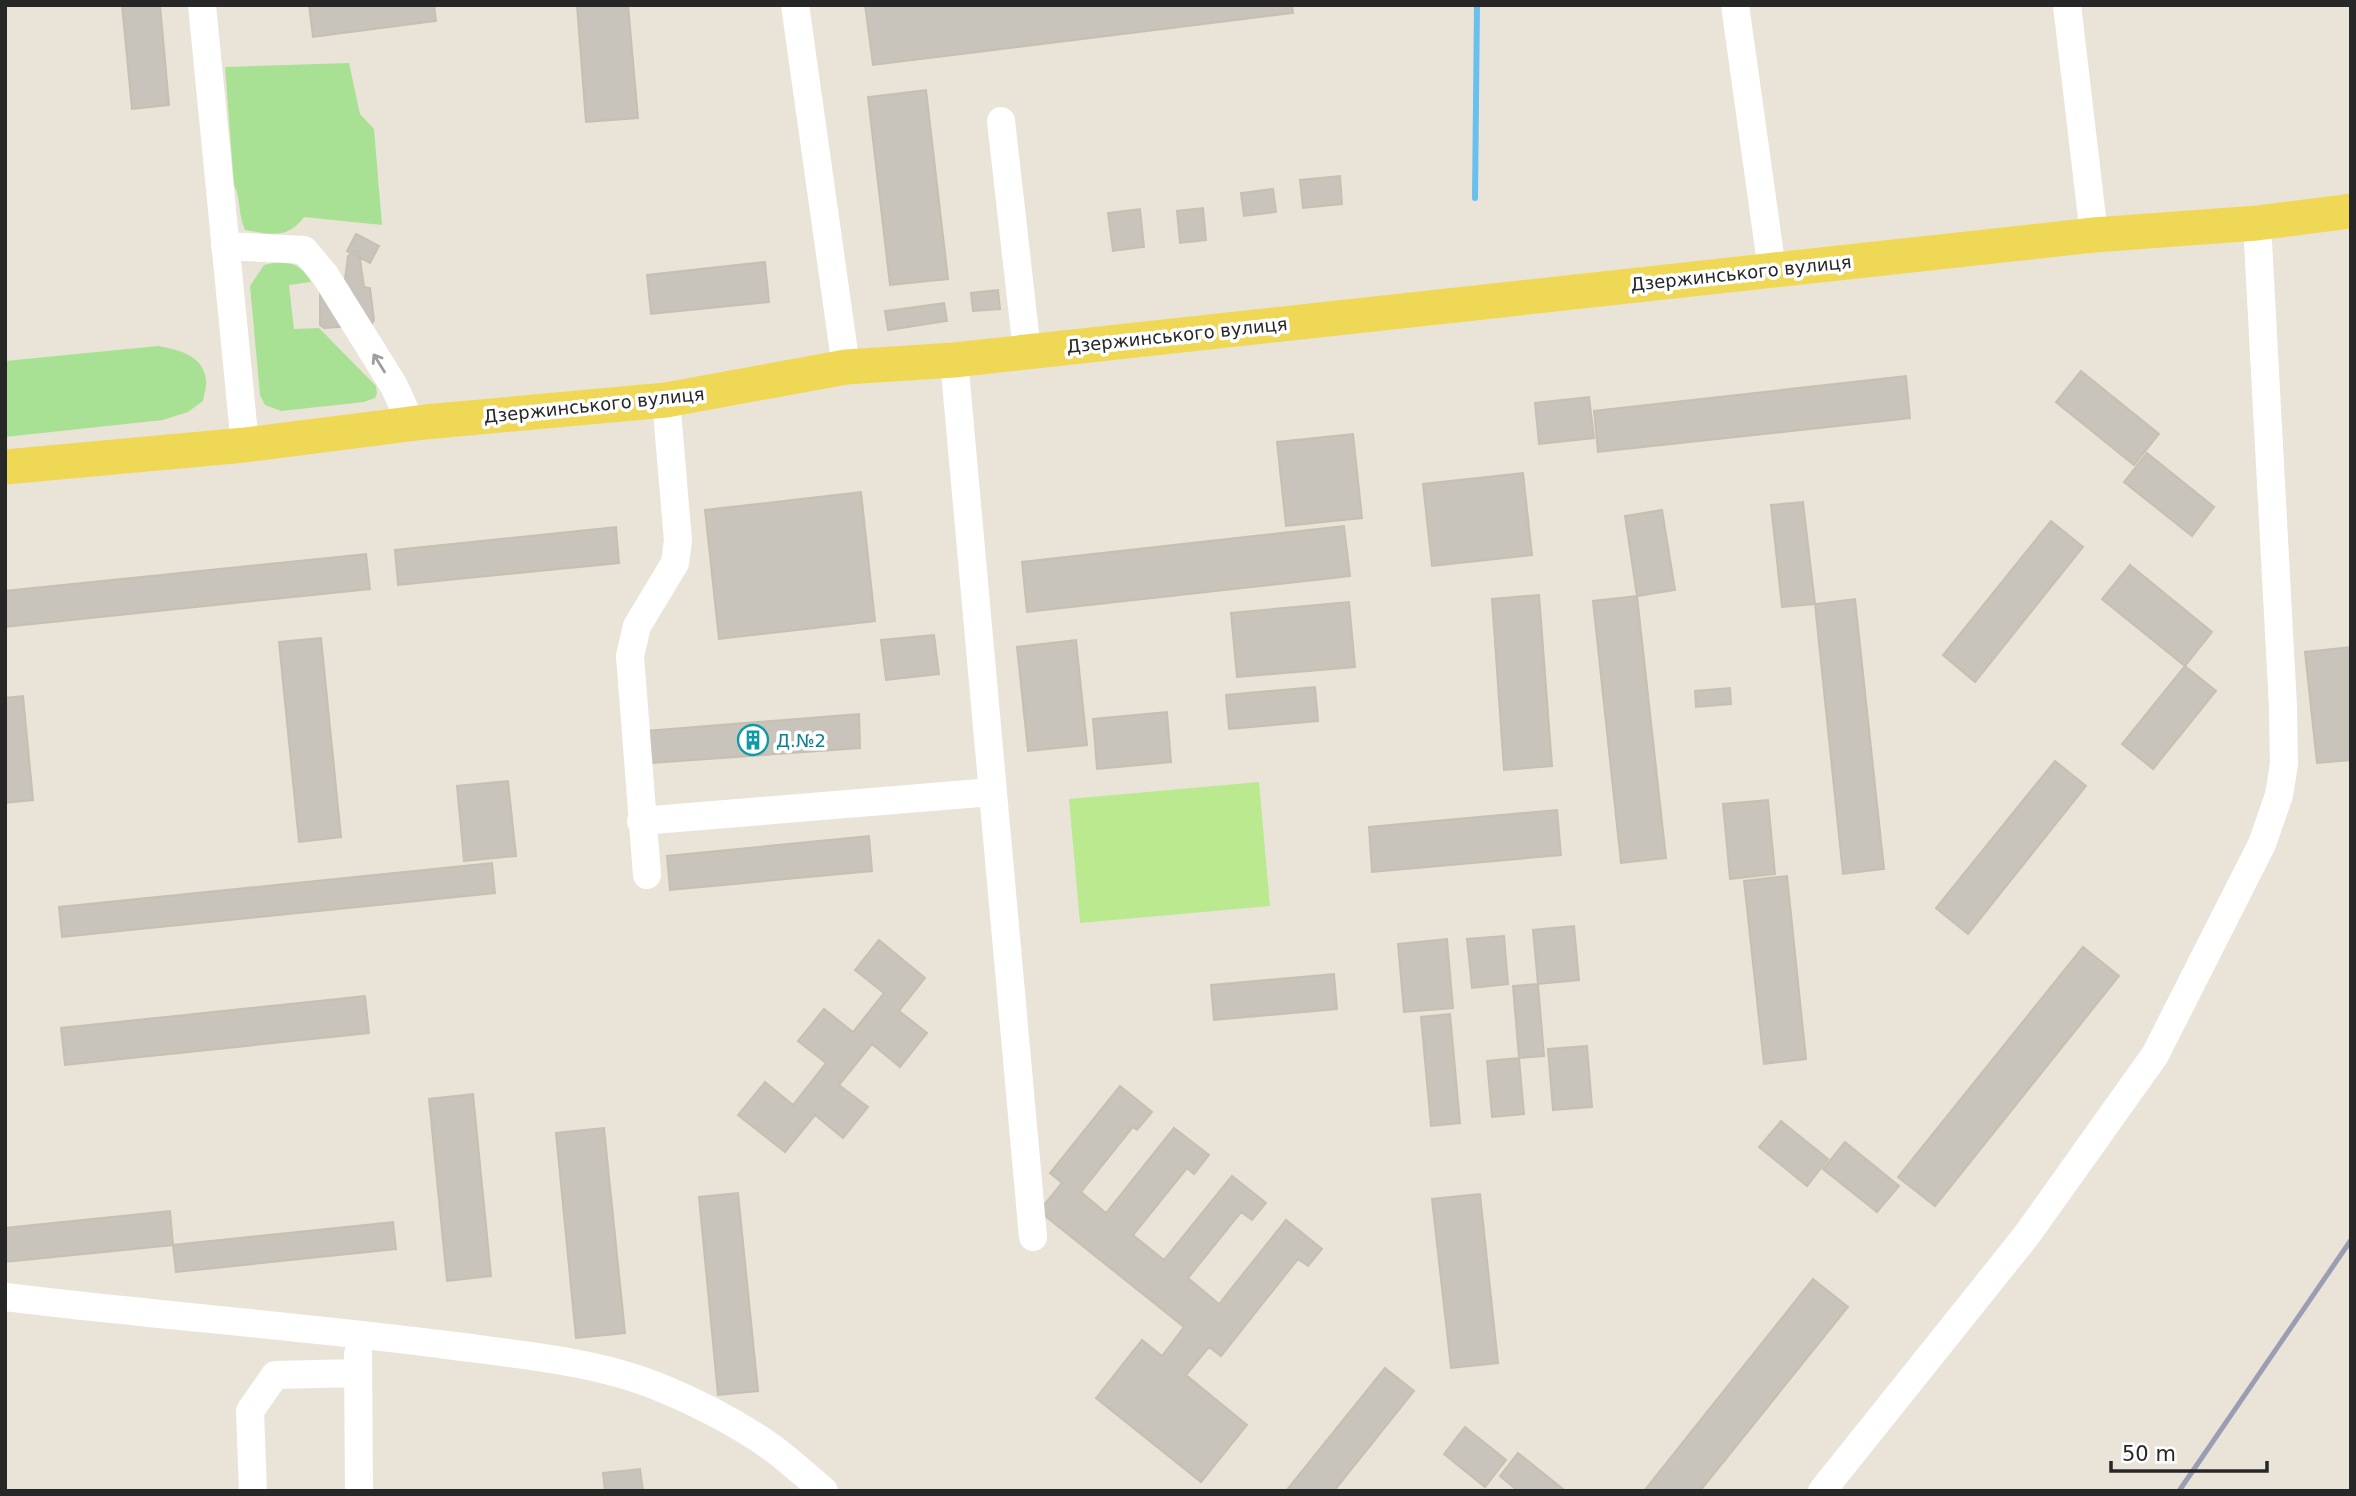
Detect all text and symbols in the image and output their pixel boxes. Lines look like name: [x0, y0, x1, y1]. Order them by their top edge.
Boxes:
street label: Дзержинського вулиця: [1630, 251, 1852, 295]
street label: Дзержинського вулиця: [1066, 313, 1288, 357]
one-way arrow: [372, 354, 387, 373]
street label: Дзержинського вулиця: [483, 383, 705, 427]
building icon: Д.№2: [736, 723, 770, 757]
place label: Д.№2: [776, 730, 826, 751]
scale bar: [2111, 1430, 2267, 1474]
text: 50 m: [2122, 1442, 2176, 1466]

